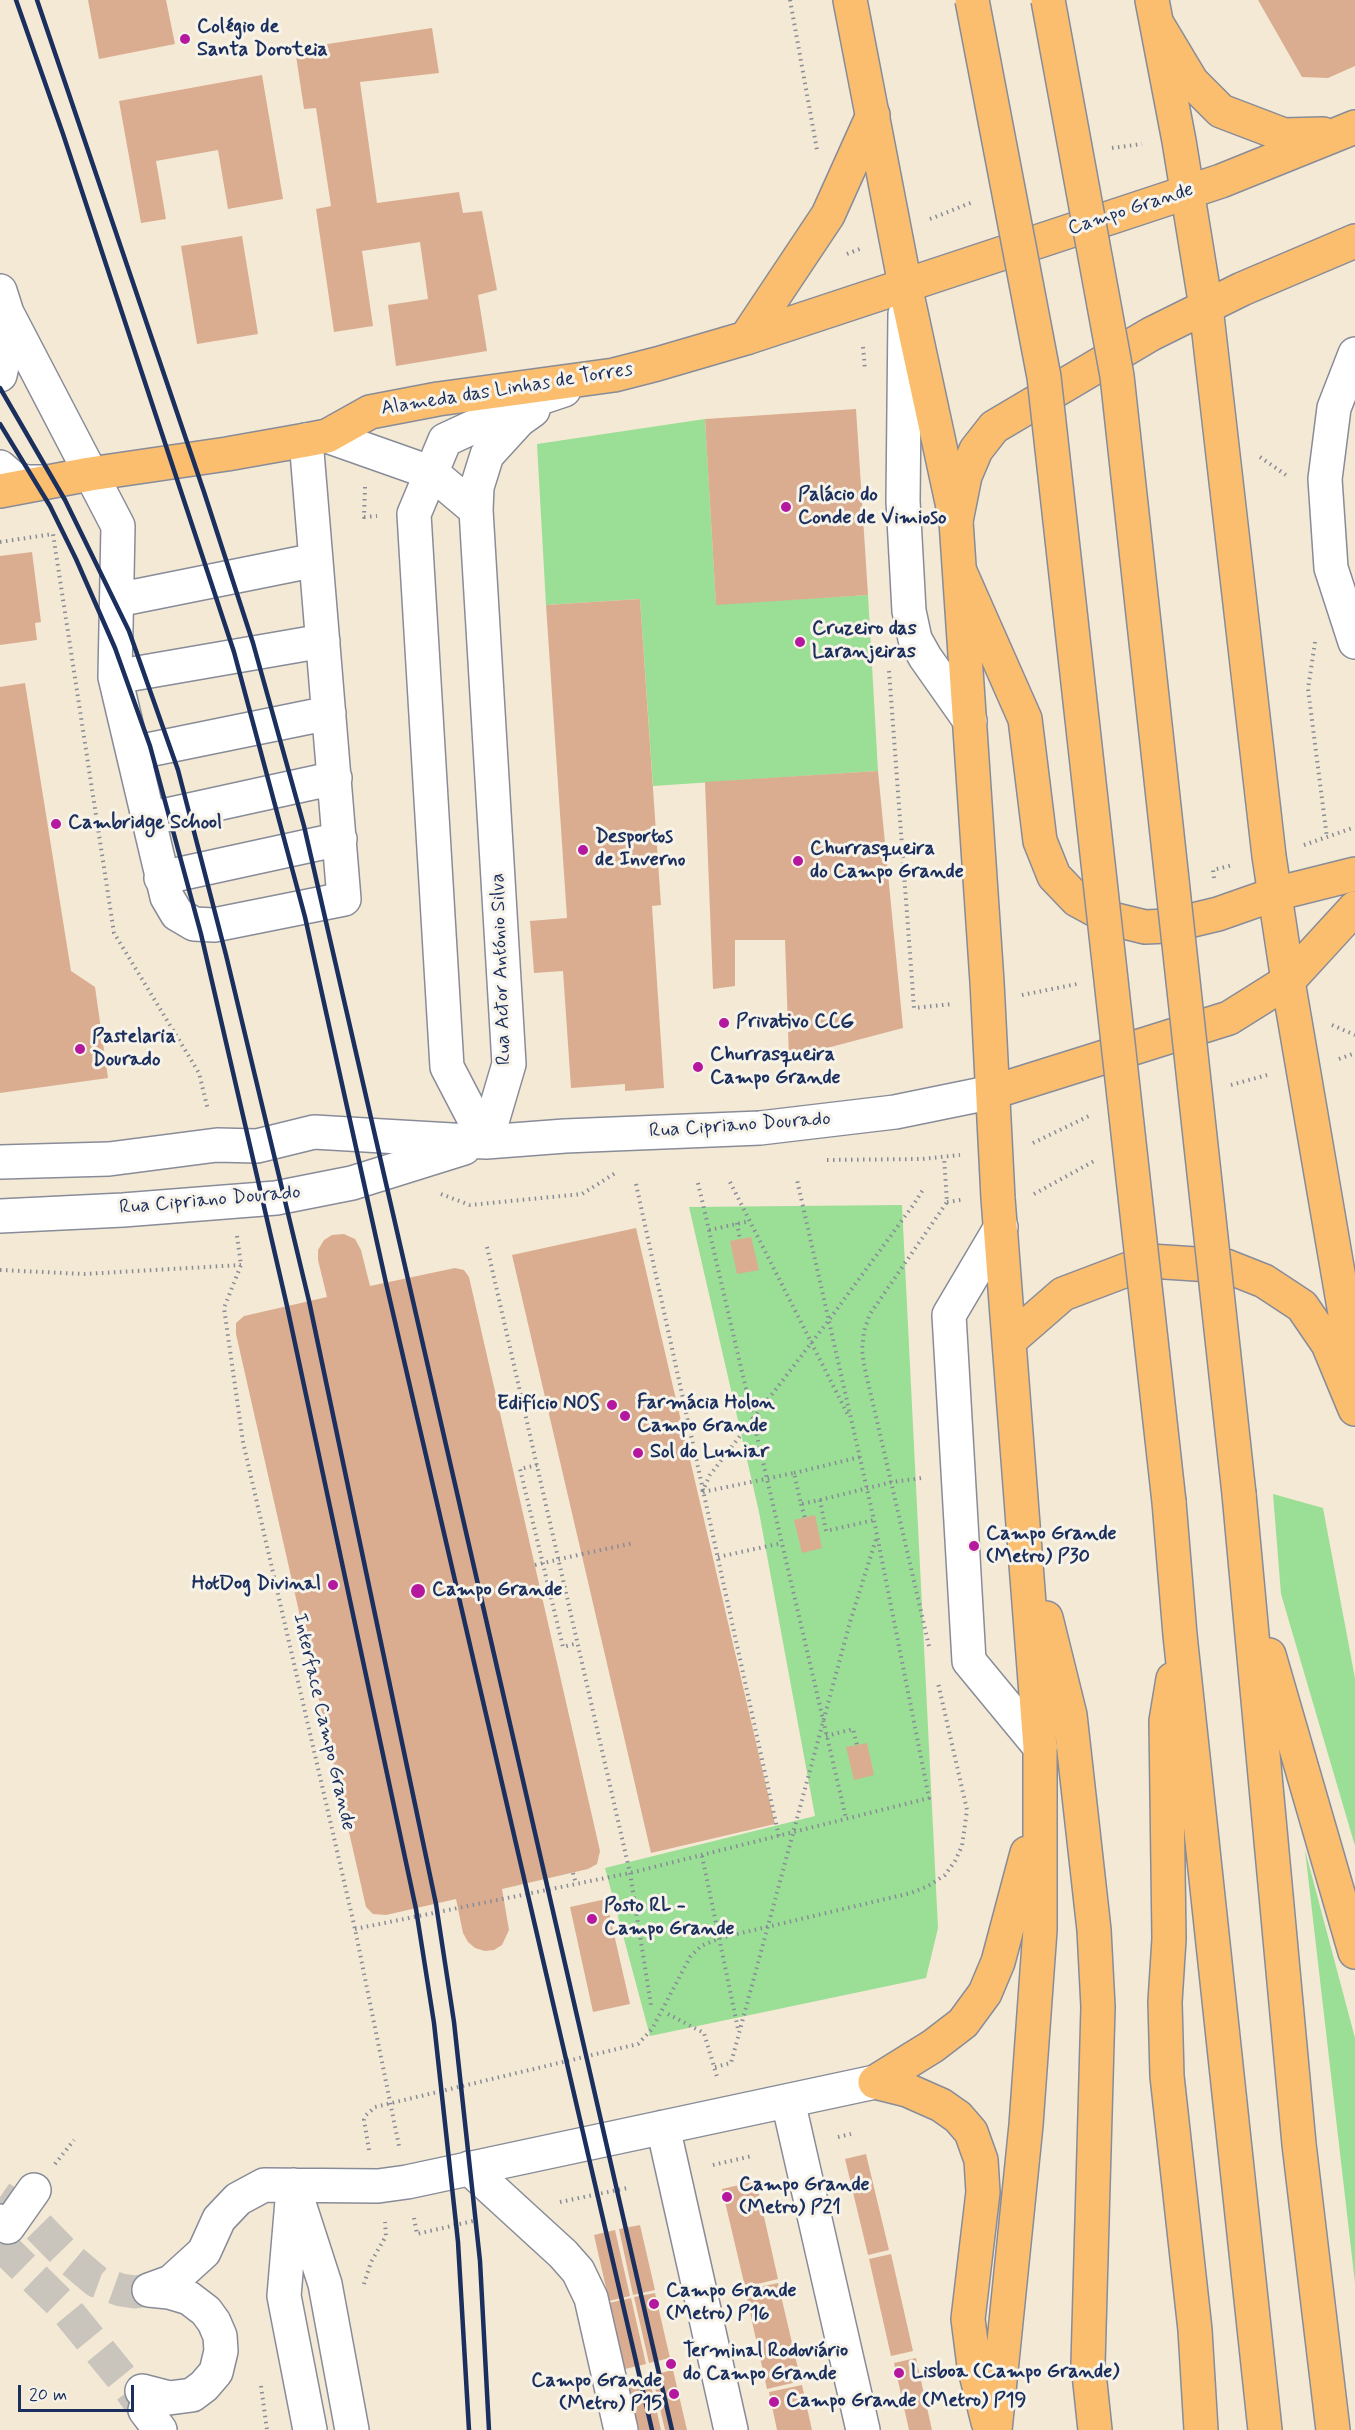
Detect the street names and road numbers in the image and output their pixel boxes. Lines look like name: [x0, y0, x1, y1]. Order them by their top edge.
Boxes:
street label: Campo Grande: [1065, 178, 1197, 242]
street label: Alameda das Linhas de Torres: [379, 358, 635, 422]
street label: Rua Actor António Silva: [487, 873, 517, 1065]
street label: Rua Cipriano Dourado: [648, 1108, 832, 1144]
street label: Rua Cipriano Dourado: [118, 1181, 302, 1221]
street label: Interface Campo Grande: [286, 1611, 360, 1833]

